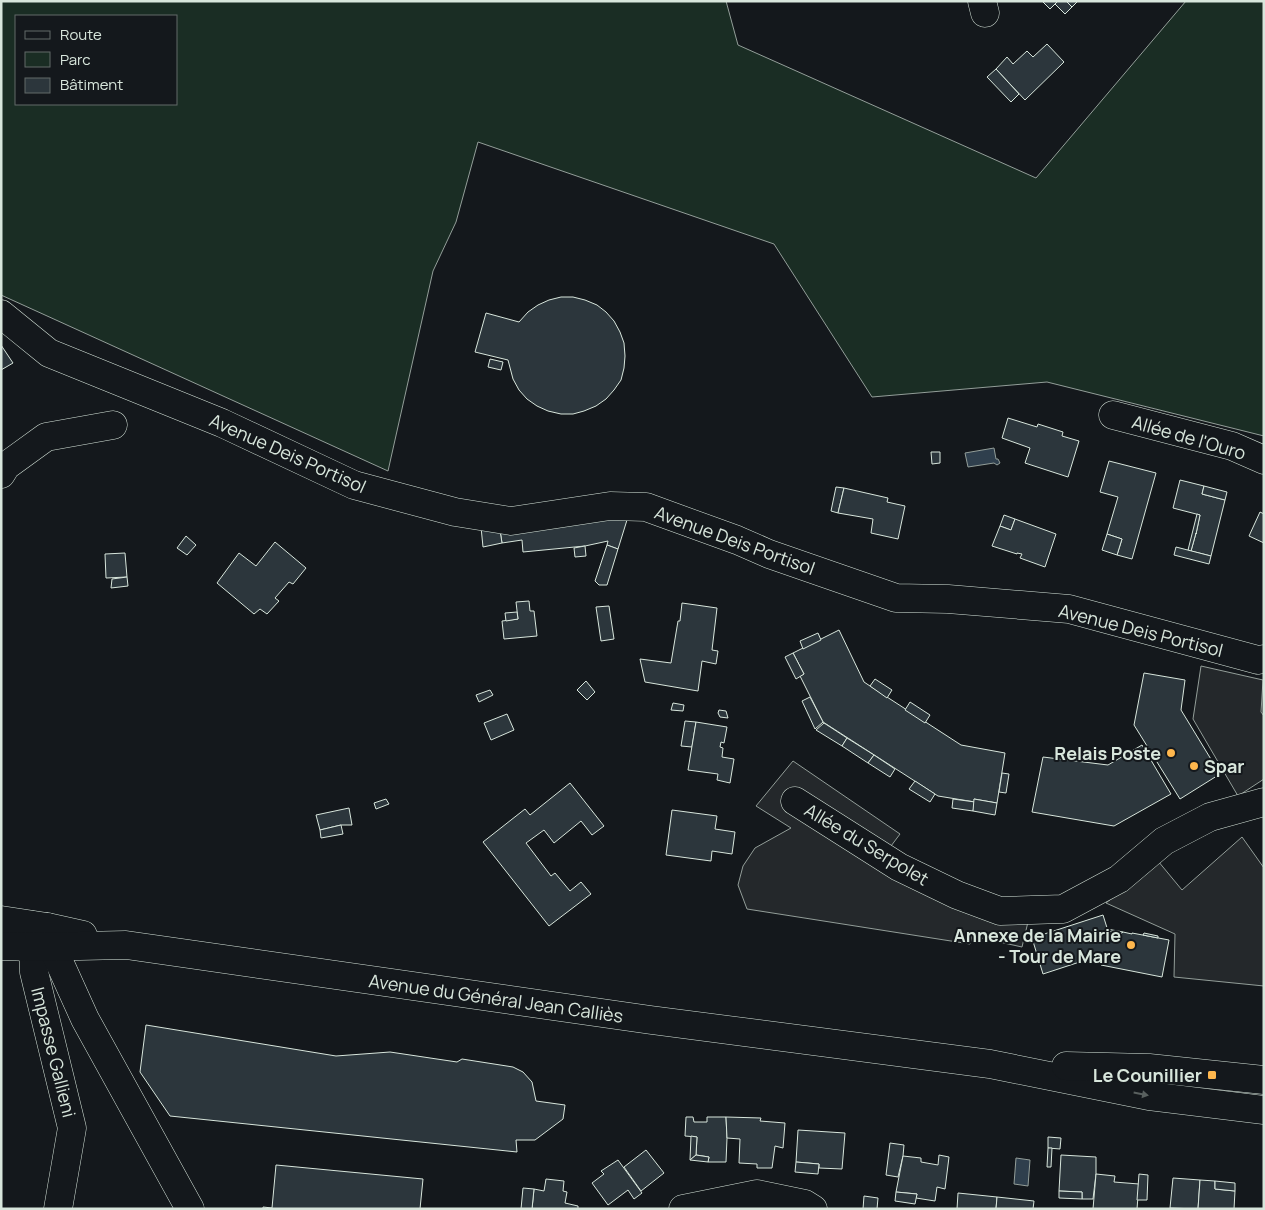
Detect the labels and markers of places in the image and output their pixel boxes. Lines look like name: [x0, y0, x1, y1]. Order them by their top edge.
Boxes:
place label: Relais Poste: [1054, 741, 1161, 765]
marker: Relais Poste: [1165, 747, 1177, 759]
place label: Spar: [1204, 754, 1244, 778]
marker: Spar: [1188, 760, 1200, 772]
place label: Annexe de la Mairie - Tour de Mare: [954, 923, 1121, 968]
marker: Annexe de la Mairie - Tour de Mare: [1125, 939, 1137, 951]
place label: Le Counillier: [1093, 1063, 1202, 1087]
marker: Le Counillier: [1206, 1069, 1218, 1081]

